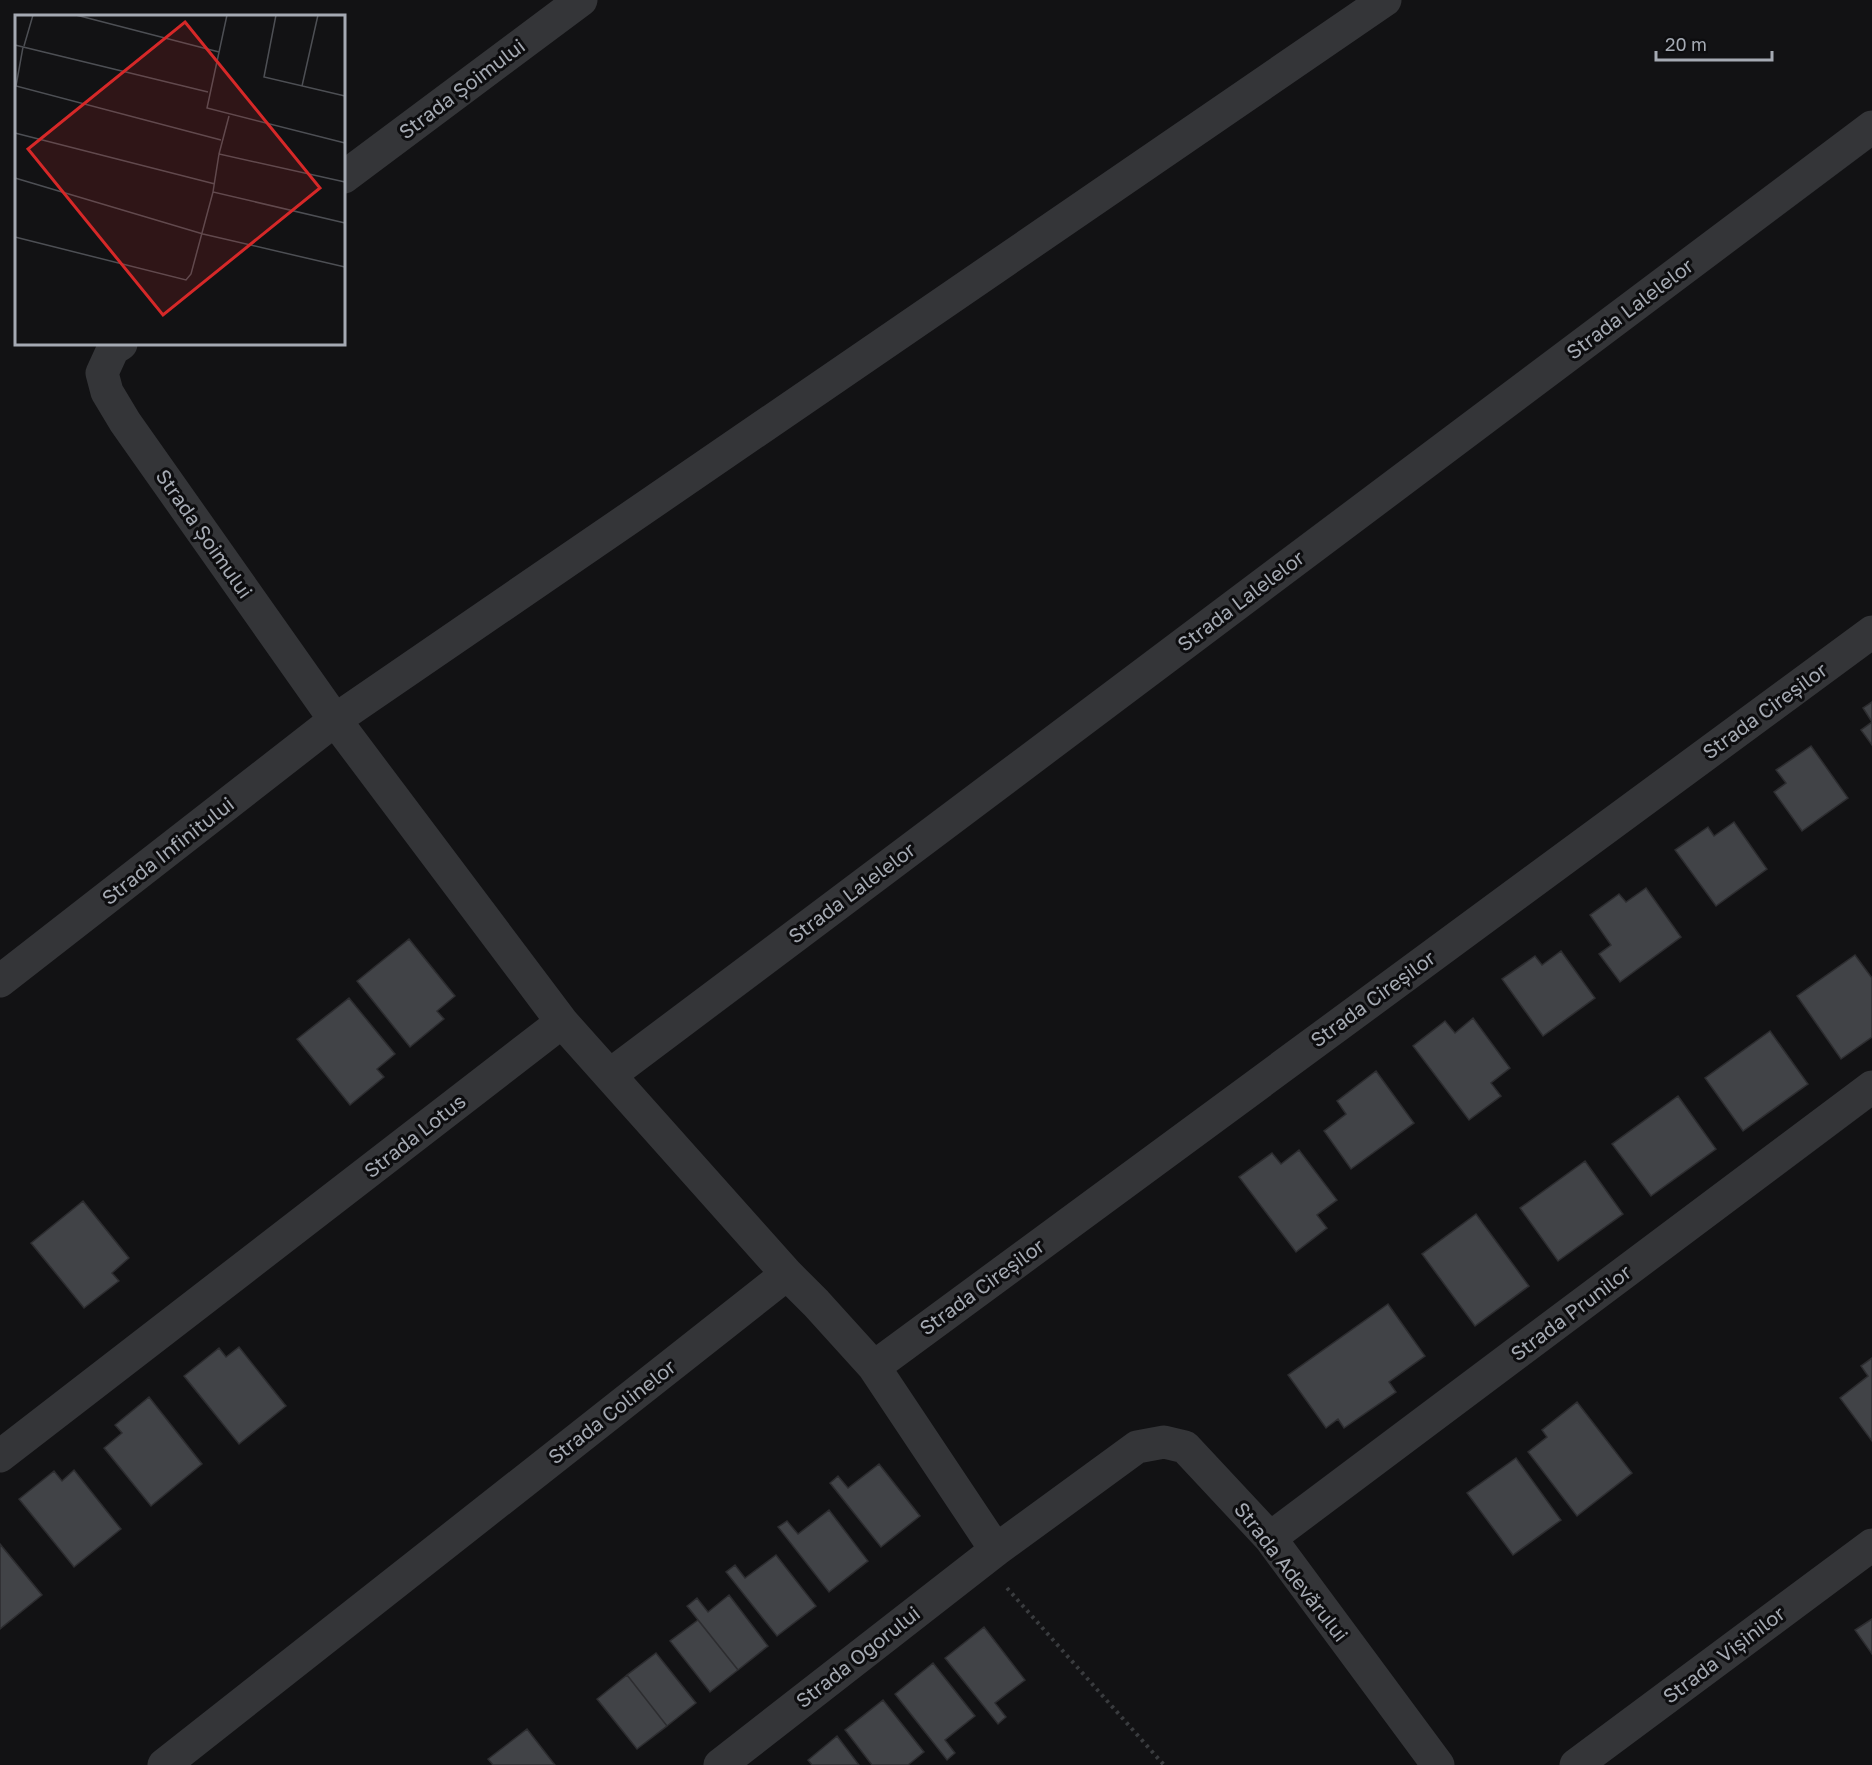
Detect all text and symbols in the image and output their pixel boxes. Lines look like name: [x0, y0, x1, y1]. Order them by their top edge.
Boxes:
inset map: [15, 15, 345, 345]
scale bar: [1656, 24, 1772, 62]
street label: Strada Șoimului: [394, 33, 530, 144]
text: 20 m: [1665, 33, 1707, 55]
street label: Strada Lalelelor: [1561, 253, 1698, 364]
street label: Strada Șoimului: [151, 464, 258, 603]
street label: Strada Lalelelor: [1172, 545, 1309, 656]
street label: Strada Cireșilor: [1697, 657, 1832, 764]
street label: Strada Infinitului: [97, 791, 238, 909]
street label: Strada Lalelelor: [783, 837, 920, 948]
street label: Strada Cireșilor: [1305, 945, 1440, 1052]
street label: Strada Lotus: [359, 1088, 470, 1182]
street label: Strada Cireșilor: [914, 1233, 1049, 1340]
street label: Strada Prunilor: [1505, 1259, 1636, 1365]
street label: Strada Colinelor: [543, 1354, 680, 1468]
street label: Strada Adevărului: [1230, 1497, 1354, 1646]
street label: Strada Ogorului: [791, 1600, 924, 1712]
street label: Strada Vișinilor: [1658, 1600, 1790, 1709]

